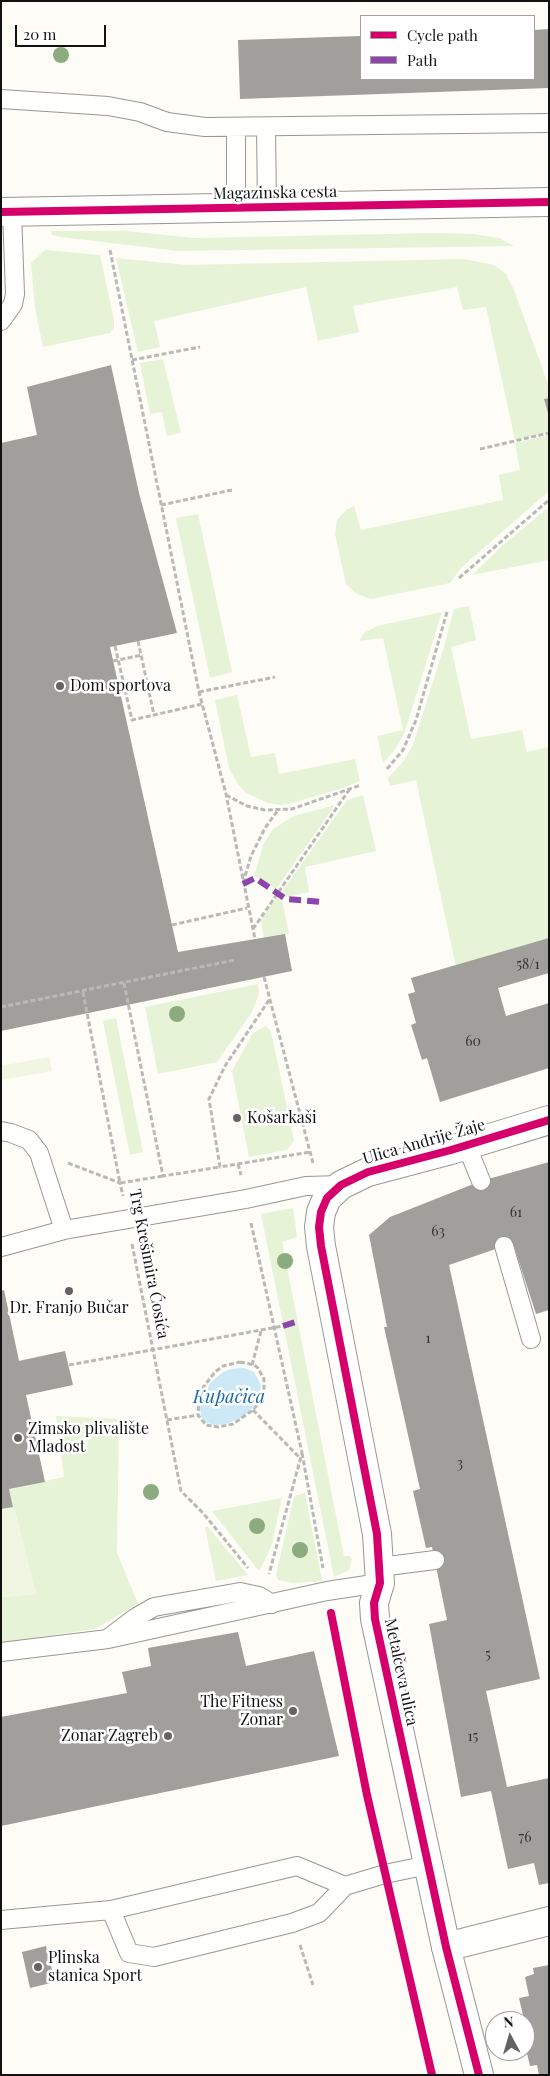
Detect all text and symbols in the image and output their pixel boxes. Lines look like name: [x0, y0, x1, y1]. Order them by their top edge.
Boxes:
scale bar: [18, 15, 109, 47]
legend: [360, 15, 535, 80]
text: 20 m: [23, 24, 56, 44]
text: Cycle path: [407, 25, 478, 45]
text: Path: [407, 50, 437, 70]
street label: Magazinska cesta: [213, 182, 337, 204]
place label: Dom sportova: [70, 676, 171, 696]
marker: Dom sportova: [54, 680, 66, 692]
house number: 58/1: [516, 957, 540, 973]
house number: 60: [465, 1034, 481, 1050]
place label: Košarkaši: [247, 1108, 317, 1128]
marker: Košarkaši: [231, 1112, 243, 1124]
street label: Ulica Andrije Žaje: [361, 1115, 487, 1169]
street label: Trg Krešimira Ćosića: [125, 1188, 173, 1340]
house number: 61: [510, 1205, 522, 1221]
house number: 63: [431, 1224, 445, 1240]
marker: Dr. Franjo Bučar: [63, 1285, 75, 1297]
place label: Dr. Franjo Bučar: [9, 1298, 129, 1318]
house number: 1: [425, 1331, 431, 1347]
water label: Kupačica: [193, 1386, 265, 1408]
place label: Zimsko plivalište Mladost: [28, 1419, 149, 1457]
marker: Zimsko plivalište Mladost: [12, 1432, 24, 1444]
house number: 3: [457, 1456, 463, 1472]
street label: Metalčeva ulica: [380, 1616, 422, 1728]
house number: 5: [485, 1647, 491, 1663]
place label: The Fitness Zonar: [200, 1692, 283, 1730]
marker: The Fitness Zonar: [287, 1705, 299, 1717]
place label: Zonar Zagreb: [61, 1726, 158, 1746]
house number: 15: [468, 1729, 478, 1745]
marker: Zonar Zagreb: [162, 1730, 174, 1742]
house number: 76: [519, 1830, 531, 1846]
place label: Plinska stanica Sport: [48, 1948, 142, 1986]
marker: Plinska stanica Sport: [32, 1961, 44, 1973]
north arrow: [485, 2011, 535, 2061]
text: N: [502, 2012, 514, 2032]

